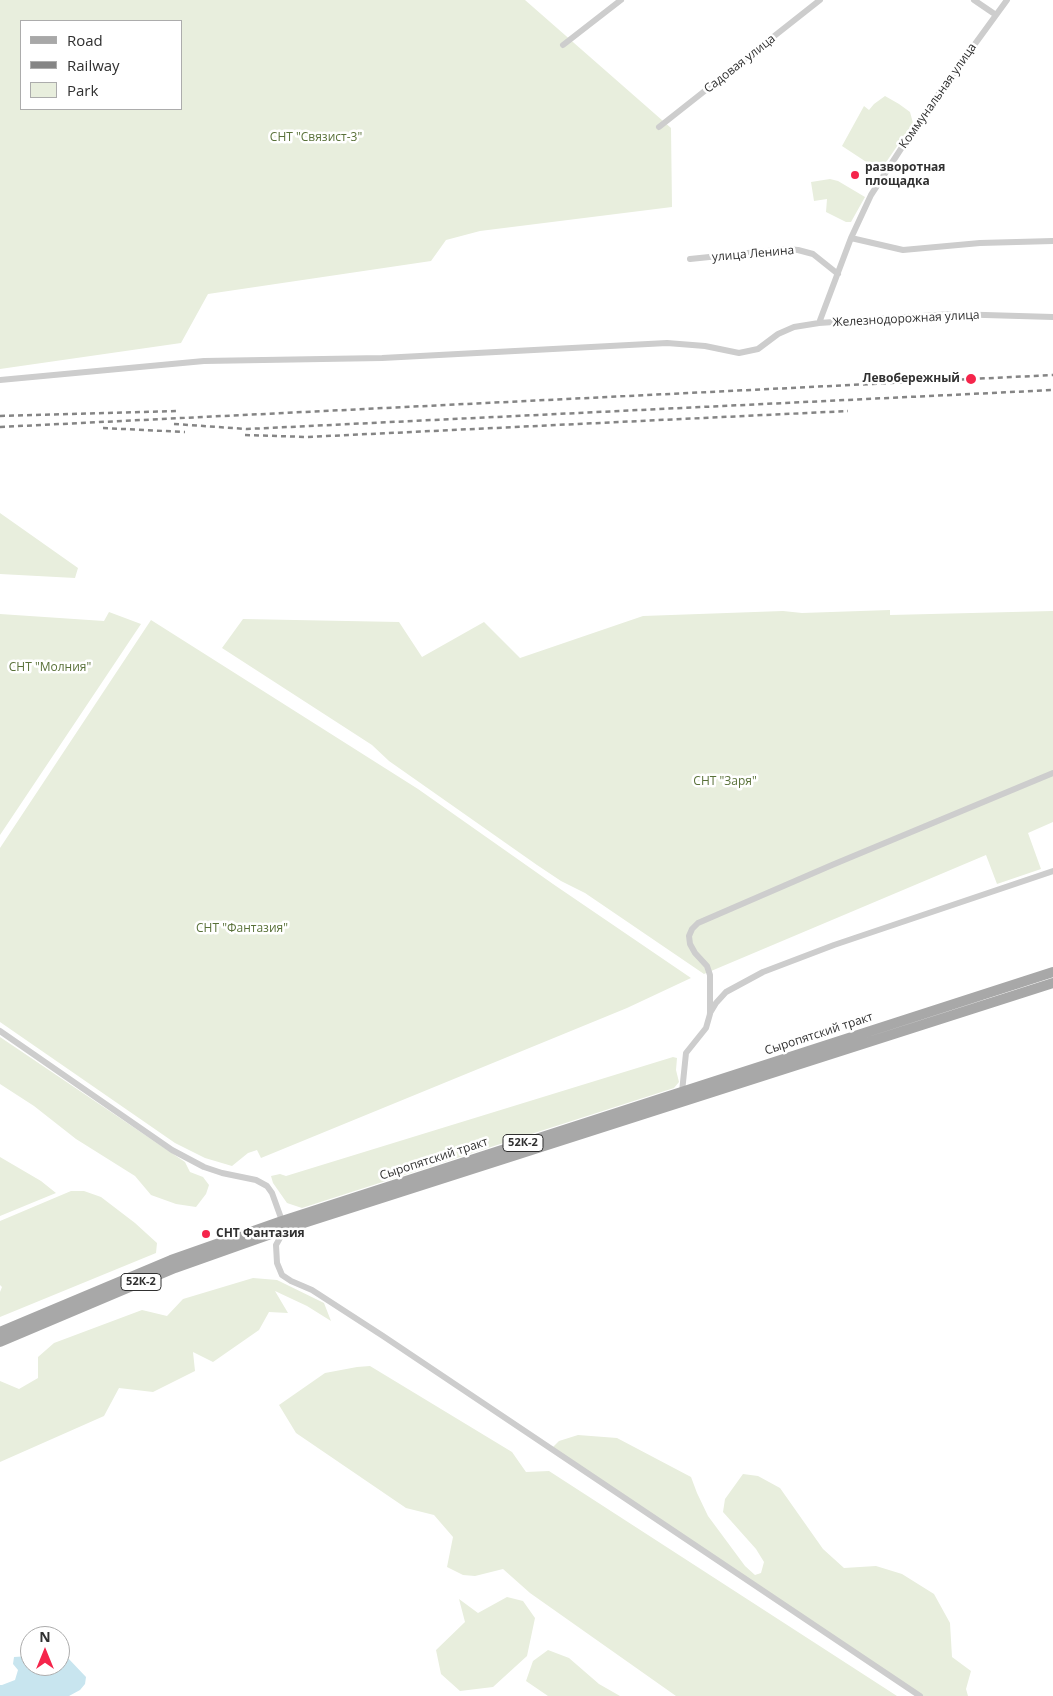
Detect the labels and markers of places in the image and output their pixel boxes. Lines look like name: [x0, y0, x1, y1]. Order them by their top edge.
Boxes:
place label: разворотная площадка: [865, 161, 945, 189]
marker: разворотная площадка: [849, 169, 861, 181]
place label: Левобережный: [862, 372, 960, 386]
marker: Левобережный: [964, 372, 978, 386]
place label: СНТ Фантазия: [216, 1227, 305, 1241]
marker: СНТ Фантазия: [200, 1228, 212, 1240]

